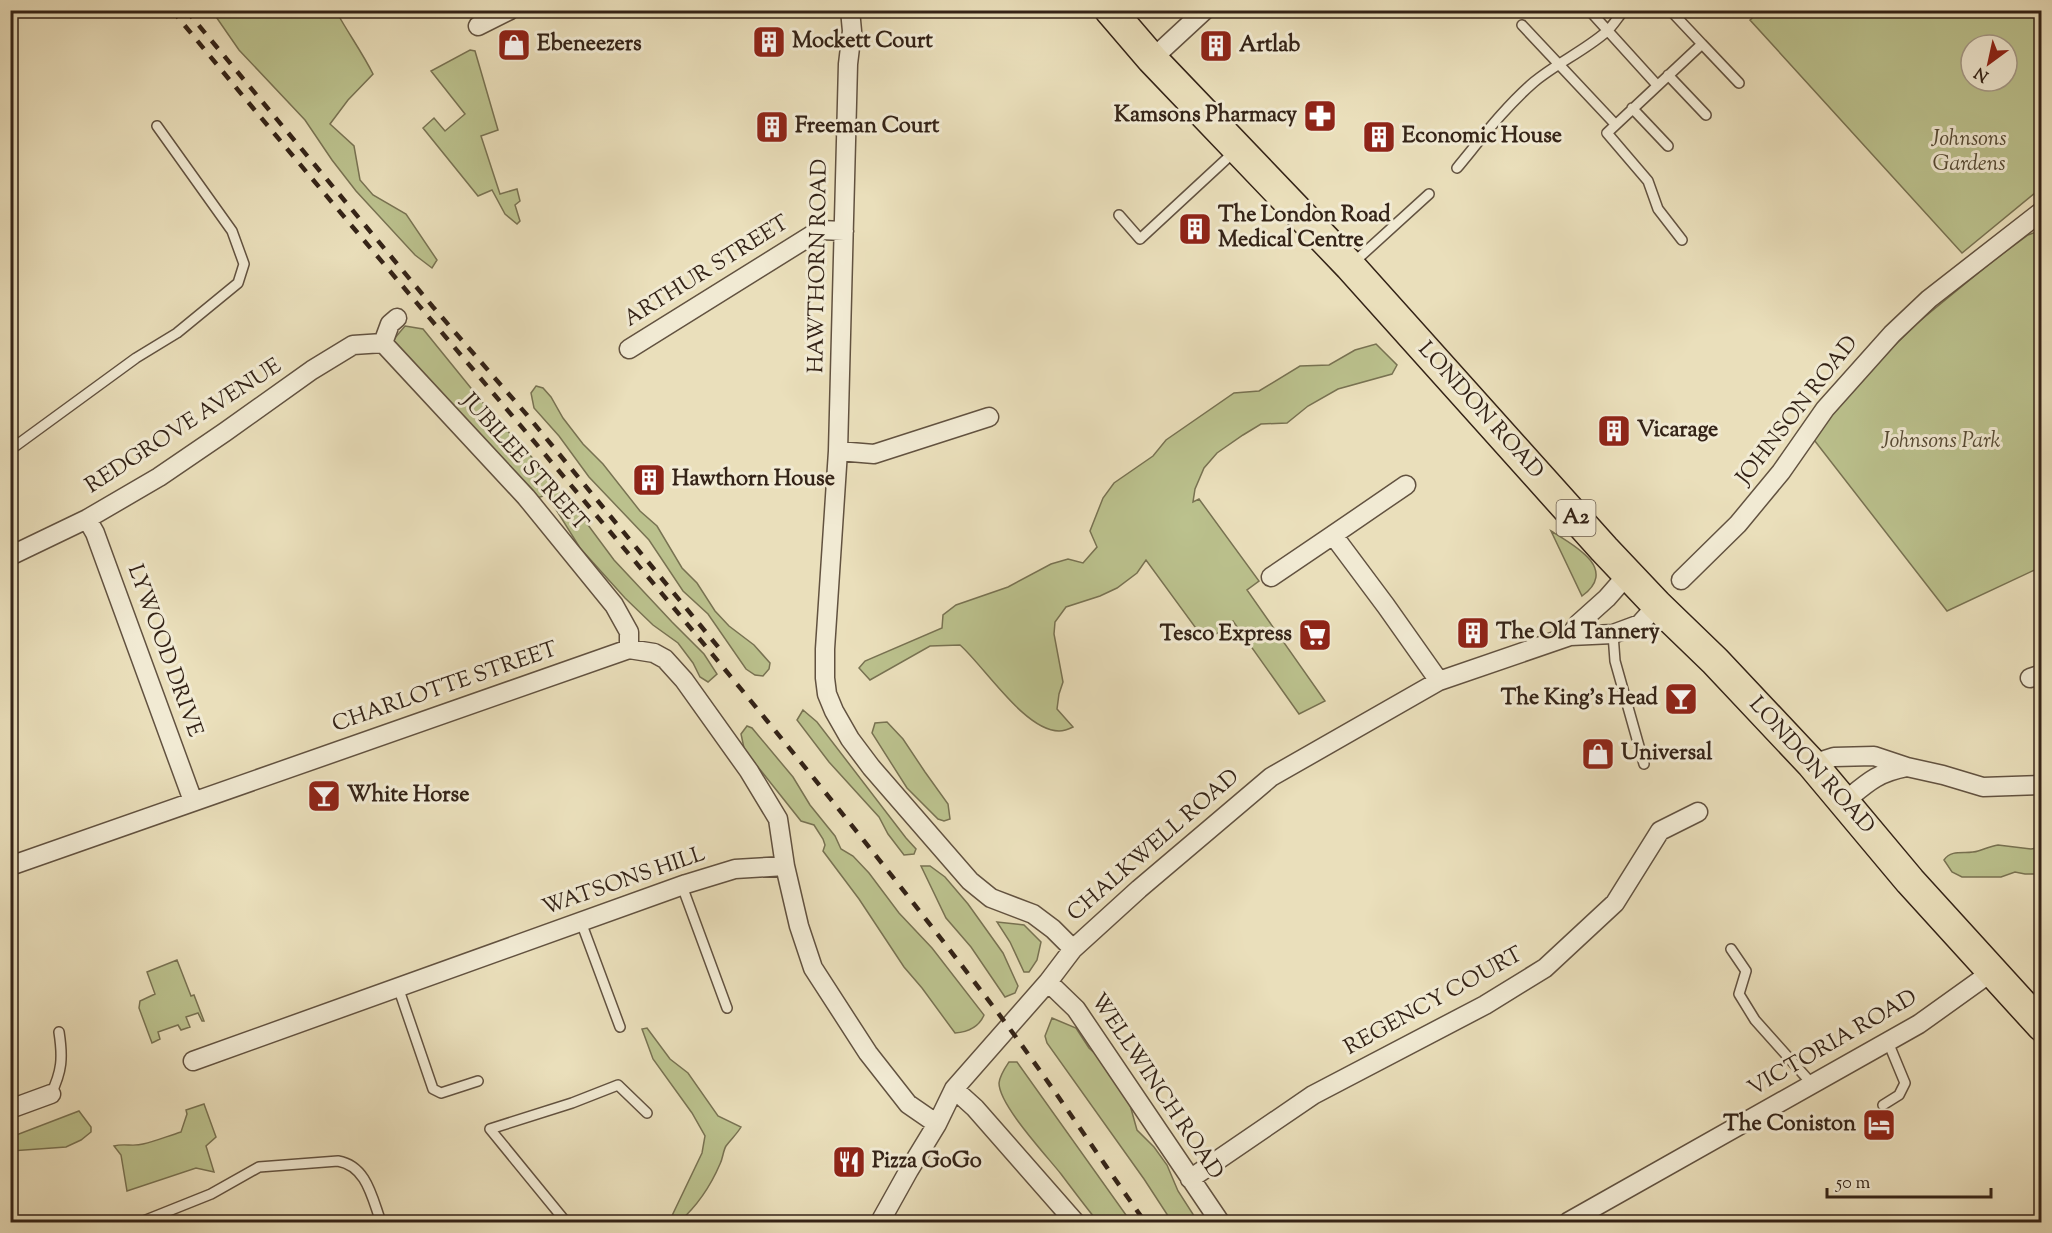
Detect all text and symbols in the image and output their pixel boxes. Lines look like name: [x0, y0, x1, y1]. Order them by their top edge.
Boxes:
building icon: Mockett Court: [751, 24, 787, 60]
place label: Mockett Court: [792, 26, 933, 58]
shop icon: Ebeneezers: [496, 27, 532, 63]
building icon: Artlab: [1198, 28, 1234, 64]
place label: Ebeneezers: [537, 29, 642, 61]
place label: Artlab: [1239, 30, 1300, 62]
north arrow: [1959, 33, 2019, 93]
text: N: [1970, 60, 1994, 87]
pharmacy icon: Kamsons Pharmacy: [1302, 98, 1338, 134]
place label: Kamsons Pharmacy: [1114, 100, 1297, 132]
building icon: Freeman Court: [754, 109, 790, 145]
place label: Freeman Court: [795, 111, 940, 143]
building icon: Economic House: [1361, 119, 1397, 155]
place label: Economic House: [1402, 121, 1562, 153]
park label: Johnsons Gardens: [1930, 124, 2007, 181]
street label: HAWTHORN ROAD: [801, 159, 837, 373]
place label: The London Road Medical Centre: [1218, 200, 1391, 257]
street label: ARTHUR STREET: [618, 208, 796, 336]
building icon: The London Road Medical Centre: [1177, 211, 1213, 247]
street label: JOHNSON ROAD: [1729, 329, 1867, 493]
street label: LONDON ROAD: [1409, 335, 1551, 487]
street label: REDGROVE AVENUE: [80, 351, 288, 503]
street label: JUBILEE STREET: [452, 386, 595, 540]
building icon: Vicarage: [1596, 413, 1632, 449]
place label: Vicarage: [1637, 415, 1718, 447]
park label: Johnsons Park: [1880, 426, 2001, 458]
building icon: Hawthorn House: [631, 462, 667, 498]
place label: Hawthorn House: [672, 464, 835, 496]
road number: A2: [1556, 500, 1596, 536]
street label: LYWOOD DRIVE: [118, 560, 210, 742]
building icon: The Old Tannery: [1455, 615, 1491, 651]
supermarket icon: Tesco Express: [1297, 617, 1333, 653]
place label: The Old Tannery: [1496, 617, 1660, 649]
place label: Tesco Express: [1160, 619, 1292, 651]
street label: CHARLOTTE STREET: [328, 634, 562, 742]
bar icon: The King's Head: [1663, 681, 1699, 717]
place label: The King's Head: [1501, 683, 1659, 715]
street label: LONDON ROAD: [1740, 690, 1882, 842]
shop icon: Universal: [1580, 736, 1616, 772]
place label: Universal: [1621, 738, 1713, 770]
street label: CHALKWELL ROAD: [1061, 762, 1247, 930]
bar icon: White Horse: [306, 778, 342, 814]
place label: White Horse: [347, 780, 470, 812]
street label: WATSONS HILL: [538, 839, 710, 925]
street label: REGENCY COURT: [1339, 939, 1530, 1064]
street label: VICTORIA ROAD: [1742, 982, 1924, 1106]
street label: WELLWINCH ROAD: [1082, 987, 1230, 1187]
hotel icon: The Coniston: [1861, 1107, 1897, 1143]
place label: The Coniston: [1723, 1109, 1856, 1141]
restaurant icon: Pizza GoGo: [831, 1144, 867, 1180]
place label: Pizza GoGo: [872, 1146, 982, 1178]
scale bar: [1827, 1161, 1990, 1199]
text: 50 m: [1835, 1171, 1871, 1197]

